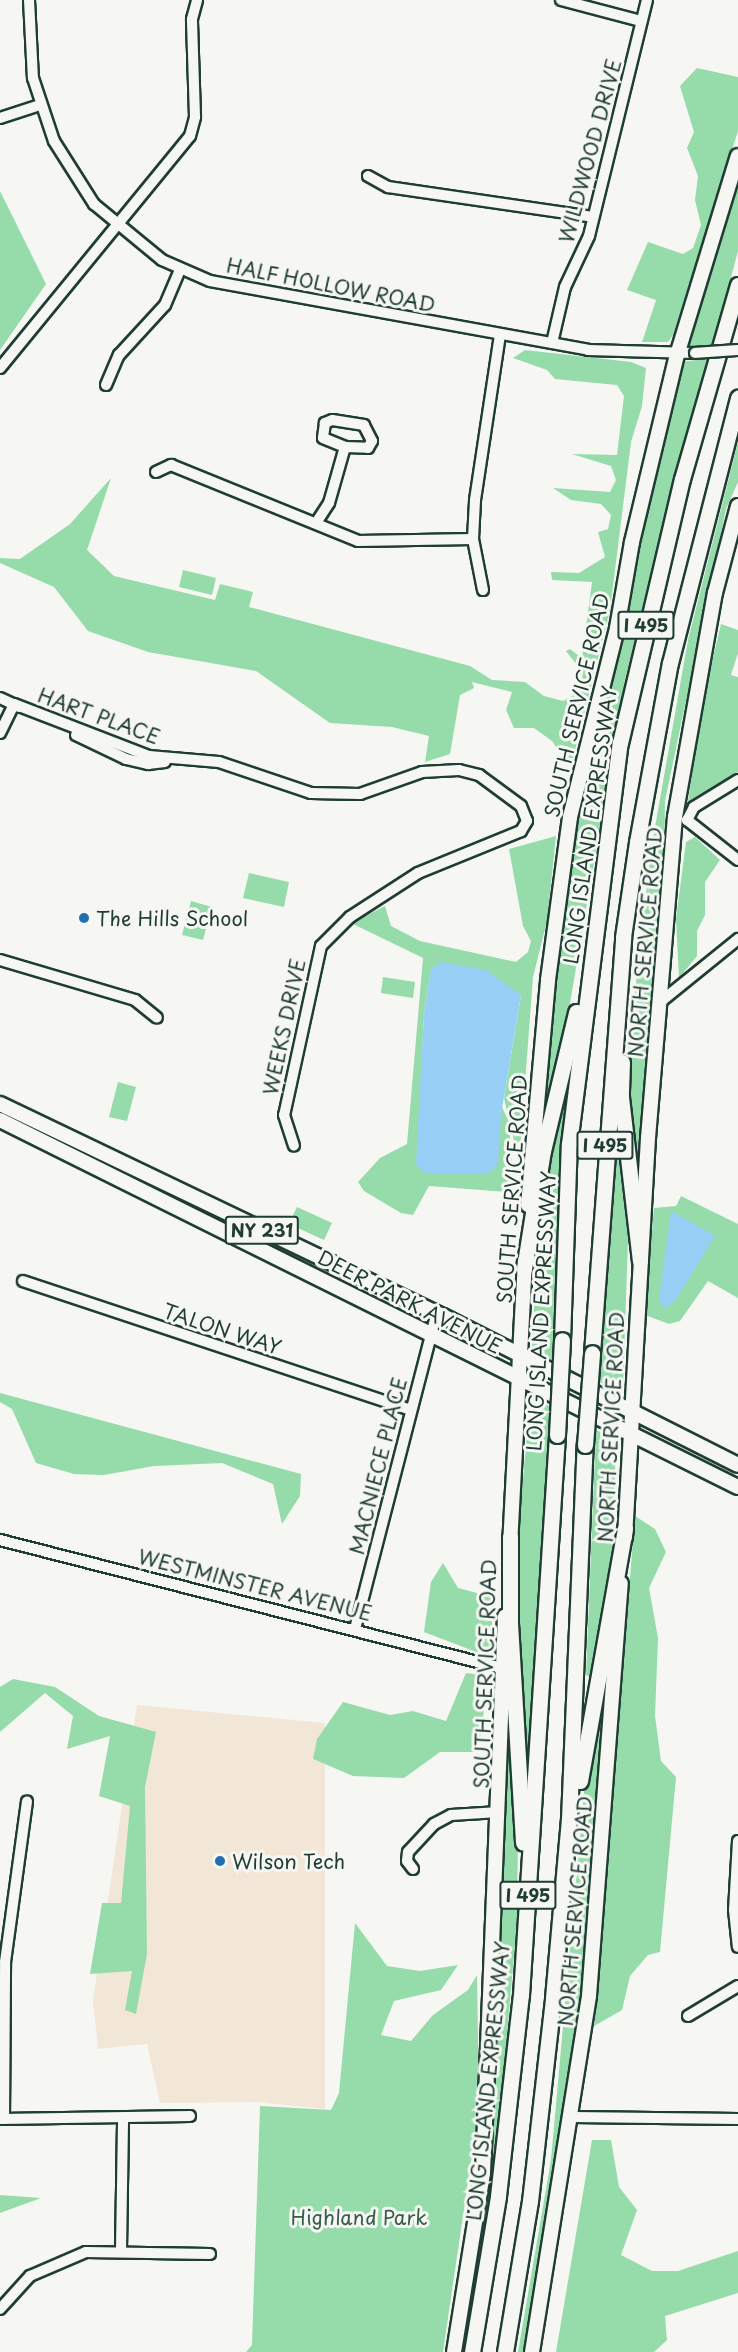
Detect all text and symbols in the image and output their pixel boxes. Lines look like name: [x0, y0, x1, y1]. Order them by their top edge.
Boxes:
street label: WILDWOOD DRIVE: [554, 56, 626, 246]
street label: HALF HOLLOW ROAD: [222, 253, 440, 317]
street label: SOUTH SERVICE ROAD: [539, 590, 615, 820]
road number: I 495: [616, 610, 676, 640]
street label: HART PLACE: [34, 682, 164, 750]
street label: LONG ISLAND EXPRESSWAY: [558, 683, 622, 967]
street label: NORTH SERVICE ROAD: [623, 824, 667, 1060]
place label: The Hills School: [96, 906, 249, 930]
marker: The Hills School: [77, 911, 91, 925]
street label: WEEKS DRIVE: [258, 956, 310, 1098]
street label: SOUTH SERVICE ROAD: [492, 1073, 532, 1305]
road number: I 495: [575, 1130, 635, 1160]
street label: LONG ISLAND EXPRESSWAY: [522, 1169, 560, 1453]
road number: NY 231: [223, 1215, 301, 1245]
street label: DEER PARK AVENUE: [312, 1244, 508, 1360]
street label: TALON WAY: [159, 1298, 285, 1360]
street label: NORTH SERVICE ROAD: [593, 1310, 629, 1544]
street label: MACNIECE PLACE: [344, 1374, 412, 1558]
street label: WESTMINSTER AVENUE: [135, 1544, 375, 1626]
street label: SOUTH SERVICE ROAD: [469, 1558, 501, 1790]
street label: NORTH SERVICE ROAD: [553, 1793, 597, 2029]
place label: Wilson Tech: [232, 1849, 345, 1873]
marker: Wilson Tech: [213, 1854, 227, 1868]
road number: I 495: [498, 1880, 558, 1910]
street label: LONG ISLAND EXPRESSWAY: [461, 1939, 515, 2223]
park label: Highland Park: [290, 2205, 428, 2229]

